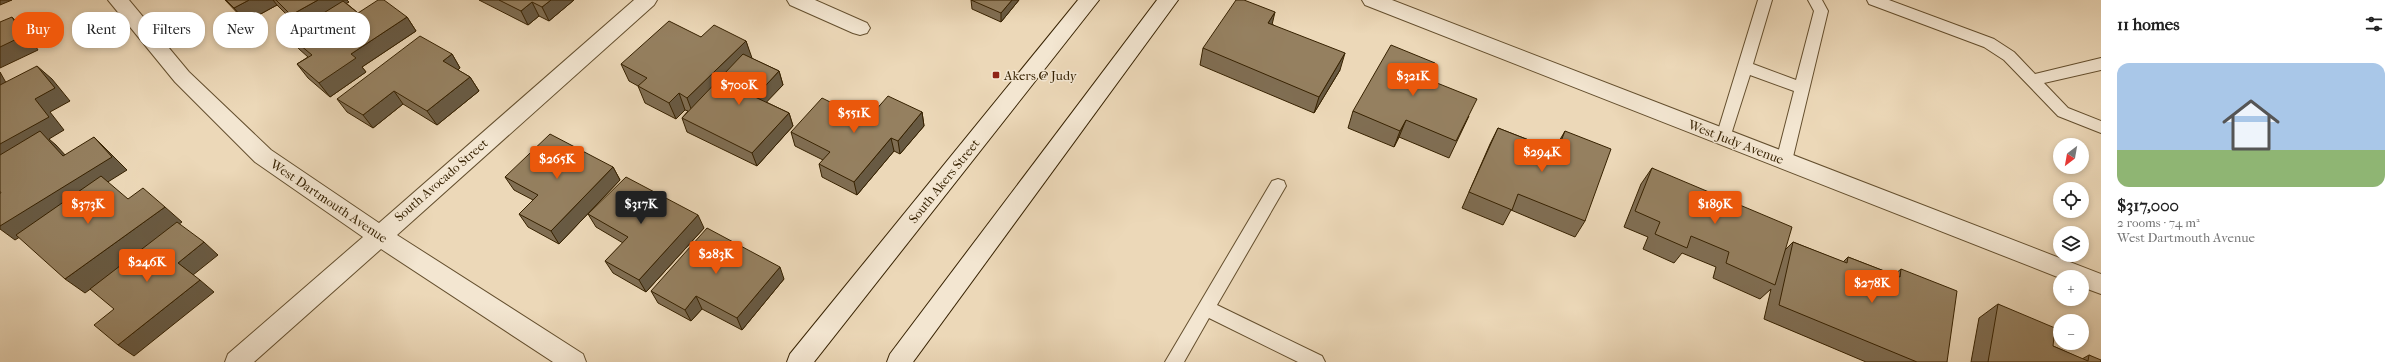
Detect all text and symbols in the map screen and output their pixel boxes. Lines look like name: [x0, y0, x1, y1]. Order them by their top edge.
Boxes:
chip: Buy: [12, 12, 64, 48]
chip: Rent: [72, 12, 130, 48]
chip: Filters: [138, 12, 205, 48]
chip: New: [213, 12, 268, 48]
chip: Apartment: [276, 12, 370, 48]
icon: filters: [2363, 13, 2385, 35]
text: 11 homes: [2117, 14, 2180, 34]
pin: $321K: [1385, 63, 1441, 97]
place label: Akers @ Judy: [1003, 68, 1078, 83]
text: $321K: [1396, 68, 1430, 83]
marker: Akers @ Judy: [991, 70, 1001, 80]
pin: $700K: [711, 72, 767, 106]
text: $700K: [720, 77, 758, 92]
icon: home: [2215, 89, 2287, 161]
pin: $551K: [826, 100, 882, 134]
text: $551K: [838, 105, 870, 120]
street label: West Judy Avenue: [1685, 117, 1786, 167]
street label: South Avocado Street: [391, 135, 491, 225]
street label: South Akers Street: [905, 136, 983, 226]
north arrow: [2053, 138, 2089, 174]
map controls: [2053, 138, 2089, 350]
pin: $294K: [1514, 139, 1570, 173]
text: $294K: [1523, 144, 1561, 159]
pin: $265K: [529, 146, 585, 180]
text: $265K: [539, 151, 575, 166]
street label: West Dartmouth Avenue: [267, 156, 391, 246]
button: locate: [2053, 182, 2089, 218]
pin: $373K: [60, 191, 116, 225]
pin: $317K: [613, 191, 669, 225]
pin: $189K: [1687, 191, 1743, 225]
text: $317,000: [2117, 195, 2179, 215]
text: $373K: [71, 196, 105, 211]
text: $317K: [625, 196, 657, 211]
text: $189K: [1698, 196, 1732, 211]
text: 2 rooms · 74 m²: [2117, 215, 2200, 230]
button: layers: [2053, 226, 2089, 262]
text: West Dartmouth Avenue: [2117, 230, 2255, 245]
pin: $283K: [688, 241, 744, 275]
text: $283K: [698, 246, 734, 261]
pin: $246K: [119, 249, 175, 283]
text: $246K: [128, 254, 166, 269]
pin: $278K: [1844, 270, 1900, 304]
button: +: [2053, 270, 2089, 306]
text: $278K: [1854, 275, 1890, 290]
button: −: [2053, 314, 2089, 350]

